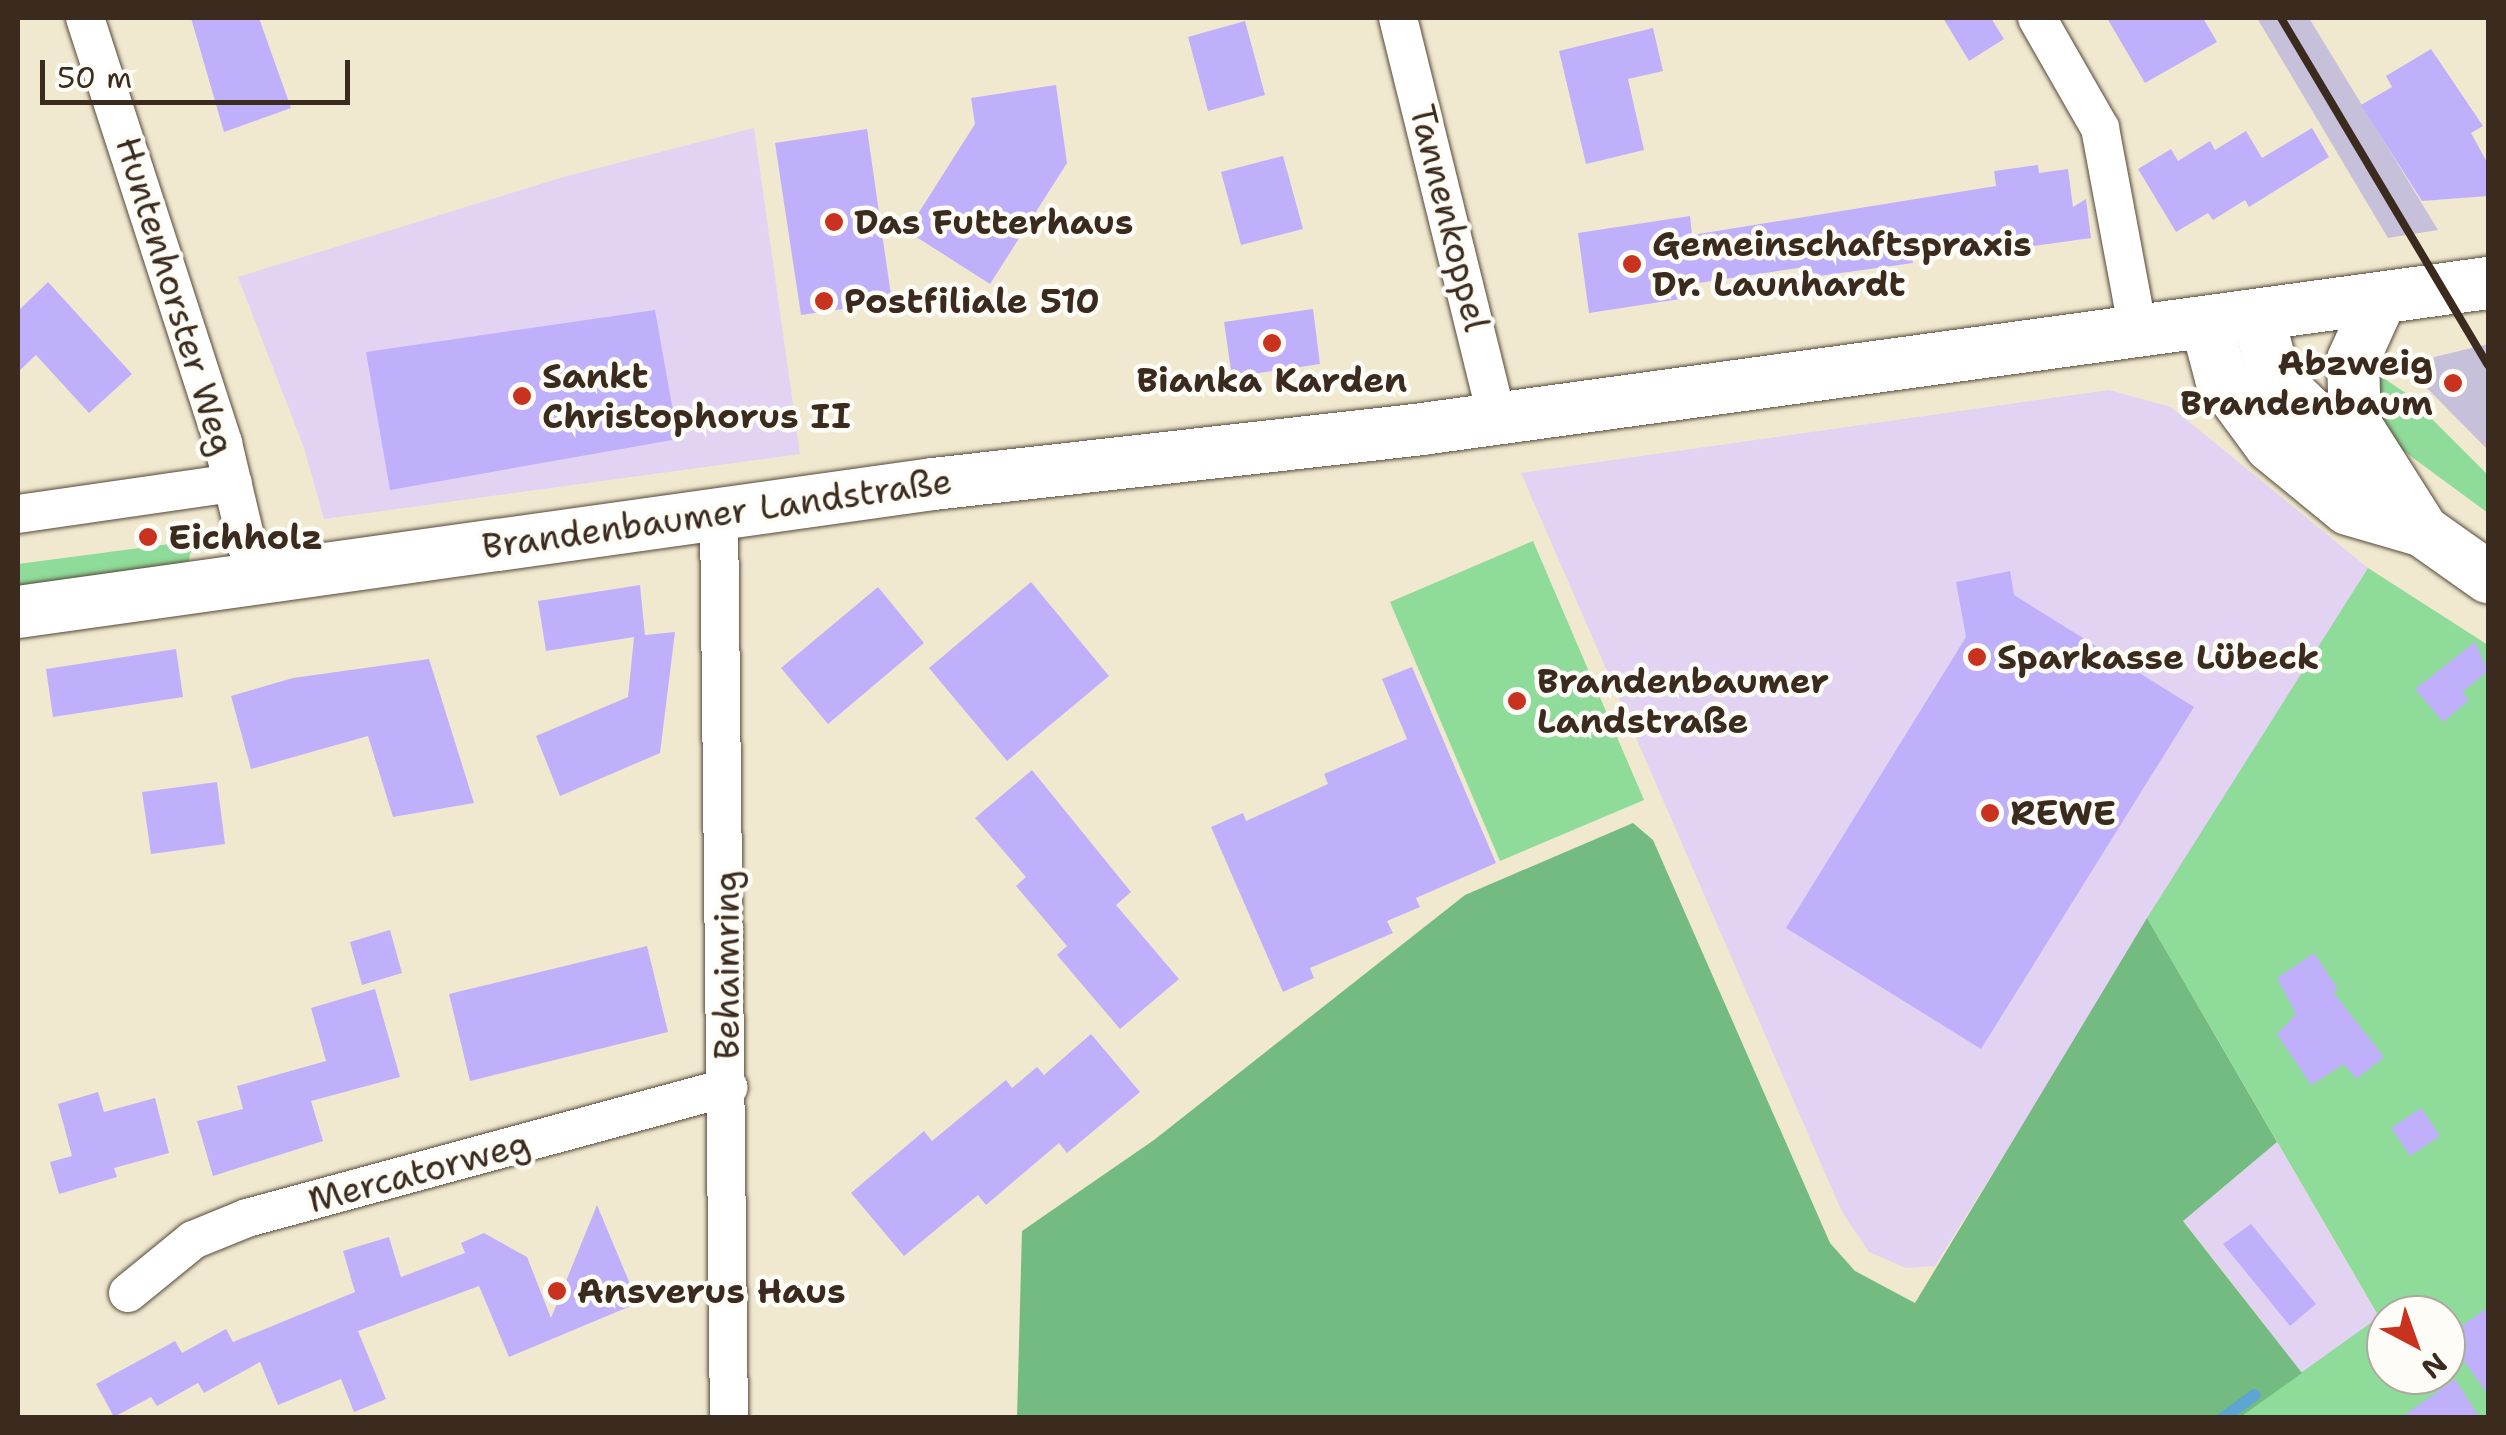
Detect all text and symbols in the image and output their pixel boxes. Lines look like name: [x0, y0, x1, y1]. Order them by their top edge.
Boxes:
scale bar: [45, 40, 355, 102]
text: 50 m: [57, 57, 132, 98]
street label: Tannenkoppel: [1401, 100, 1497, 336]
street label: Huntenhorster Weg: [107, 132, 243, 460]
place label: Das Futterhaus: [854, 201, 1133, 243]
marker: Das Futterhaus: [823, 211, 845, 233]
place label: Gemeinschaftspraxis Dr. Launhardt: [1652, 223, 2032, 305]
marker: Gemeinschaftspraxis Dr. Launhardt: [1621, 253, 1643, 275]
place label: Postfiliale 510: [844, 280, 1100, 322]
marker: Postfiliale 510: [813, 290, 835, 312]
marker: Bianka Karden: [1261, 332, 1283, 354]
place label: Abzweig Brandenbaum: [2180, 342, 2433, 424]
place label: Sankt Christophorus II: [542, 355, 851, 437]
place label: Bianka Karden: [1137, 359, 1407, 401]
marker: Abzweig Brandenbaum: [2442, 372, 2464, 394]
marker: Sankt Christophorus II: [511, 385, 533, 407]
street label: Brandenbaumer Landstraße: [479, 460, 955, 568]
place label: Eichholz: [168, 516, 323, 558]
marker: Eichholz: [137, 526, 159, 548]
place label: Sparkasse Lübeck: [1997, 636, 2320, 678]
marker: Sparkasse Lübeck: [1966, 646, 1988, 668]
place label: Brandenbaumer Landstraße: [1537, 660, 1829, 742]
marker: Brandenbaumer Landstraße: [1506, 690, 1528, 712]
place label: REWE: [2010, 792, 2116, 834]
marker: REWE: [1979, 802, 2001, 824]
street label: Behaimring: [706, 870, 748, 1060]
street label: Mercatorweg: [304, 1122, 534, 1222]
place label: Ansverus Haus: [577, 1270, 846, 1312]
marker: Ansverus Haus: [546, 1280, 568, 1302]
north arrow: [2366, 1295, 2466, 1395]
text: N: [2414, 1345, 2455, 1388]

